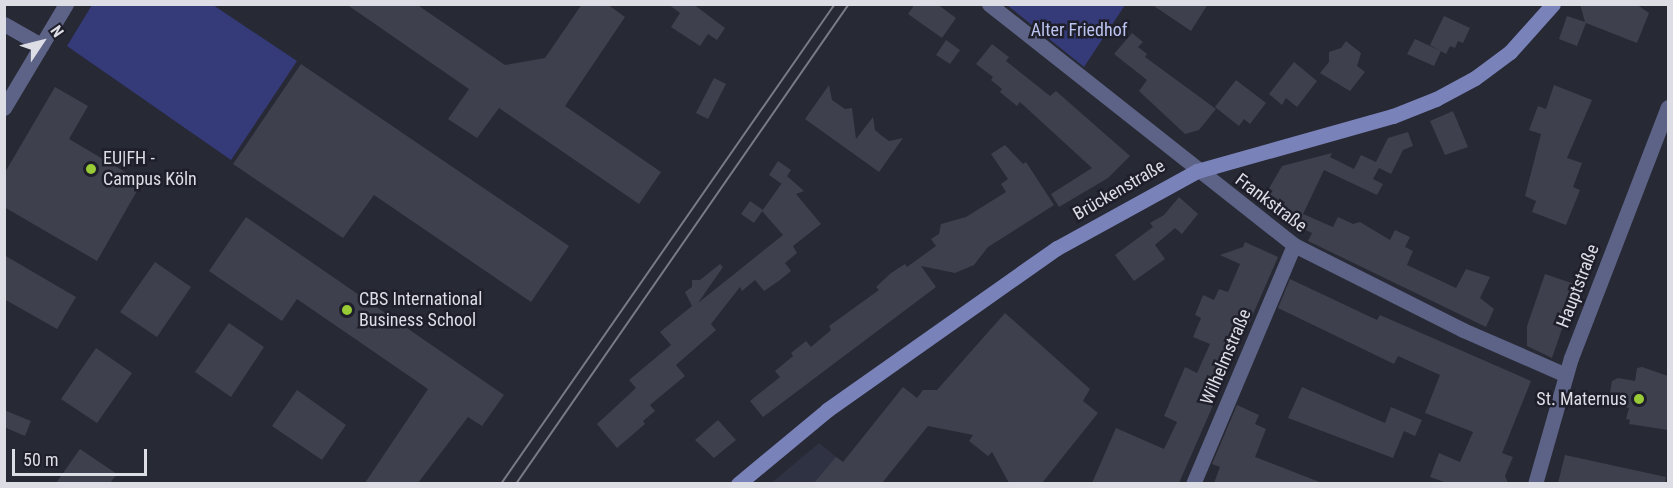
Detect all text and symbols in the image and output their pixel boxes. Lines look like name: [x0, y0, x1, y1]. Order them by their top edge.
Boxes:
north arrow: [12, 12, 72, 72]
park label: Alter Friedhof: [1031, 19, 1127, 41]
text: N: [47, 22, 68, 41]
place label: EU|FH - Campus Köln: [103, 148, 197, 190]
street label: Brückenstraße: [1069, 155, 1169, 225]
marker: EU|FH - Campus Köln: [84, 162, 98, 176]
street label: Frankstraße: [1231, 169, 1311, 237]
street label: Hauptstraße: [1552, 241, 1604, 331]
place label: CBS International Business School: [359, 289, 482, 332]
marker: CBS International Business School: [340, 303, 354, 317]
street label: Wilhelmstraße: [1196, 306, 1256, 408]
place label: St. Maternus: [1536, 388, 1627, 410]
marker: St. Maternus: [1632, 392, 1646, 406]
scale bar: [15, 437, 150, 475]
text: 50 m: [23, 449, 58, 470]

